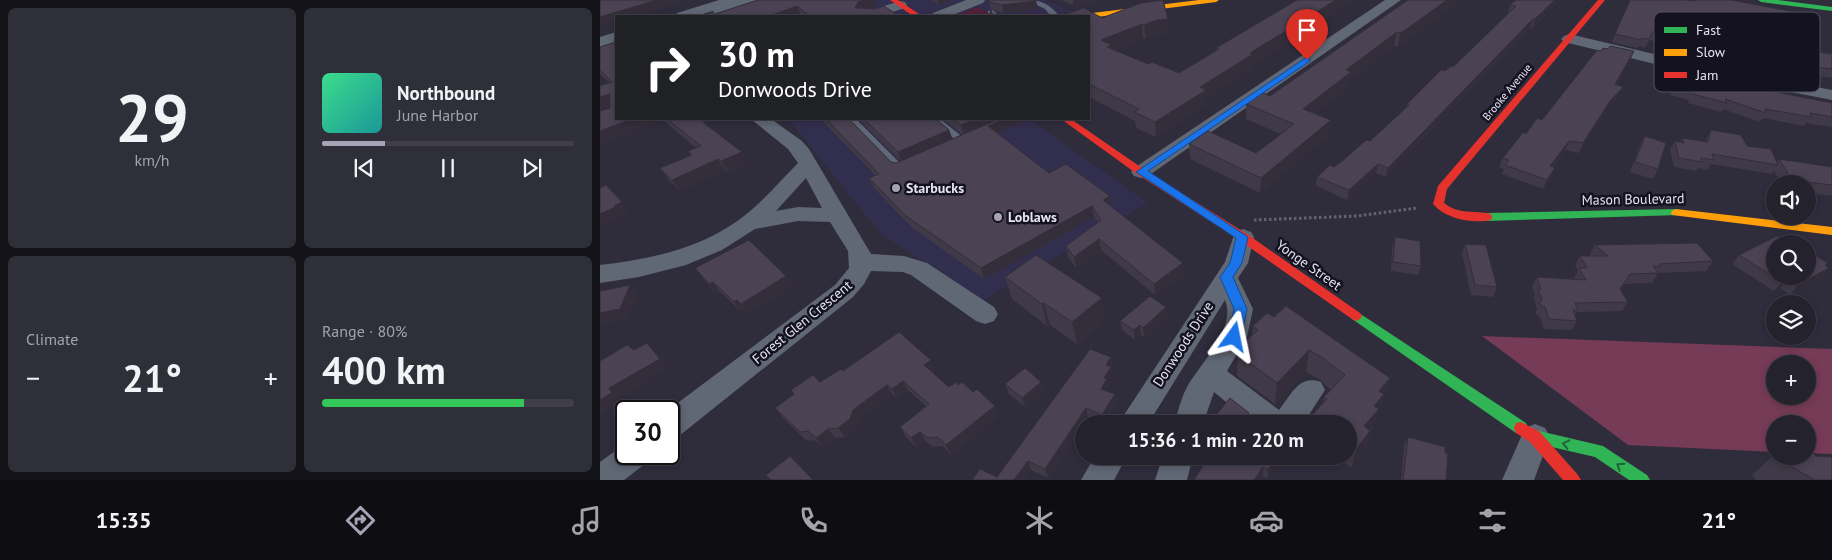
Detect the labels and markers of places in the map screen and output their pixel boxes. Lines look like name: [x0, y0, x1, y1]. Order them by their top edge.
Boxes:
pin: [1286, 9, 1328, 60]
place label: Starbucks: [906, 179, 964, 197]
marker: Starbucks: [890, 182, 902, 194]
place label: Loblaws: [1008, 208, 1057, 226]
marker: Loblaws: [992, 211, 1004, 223]

